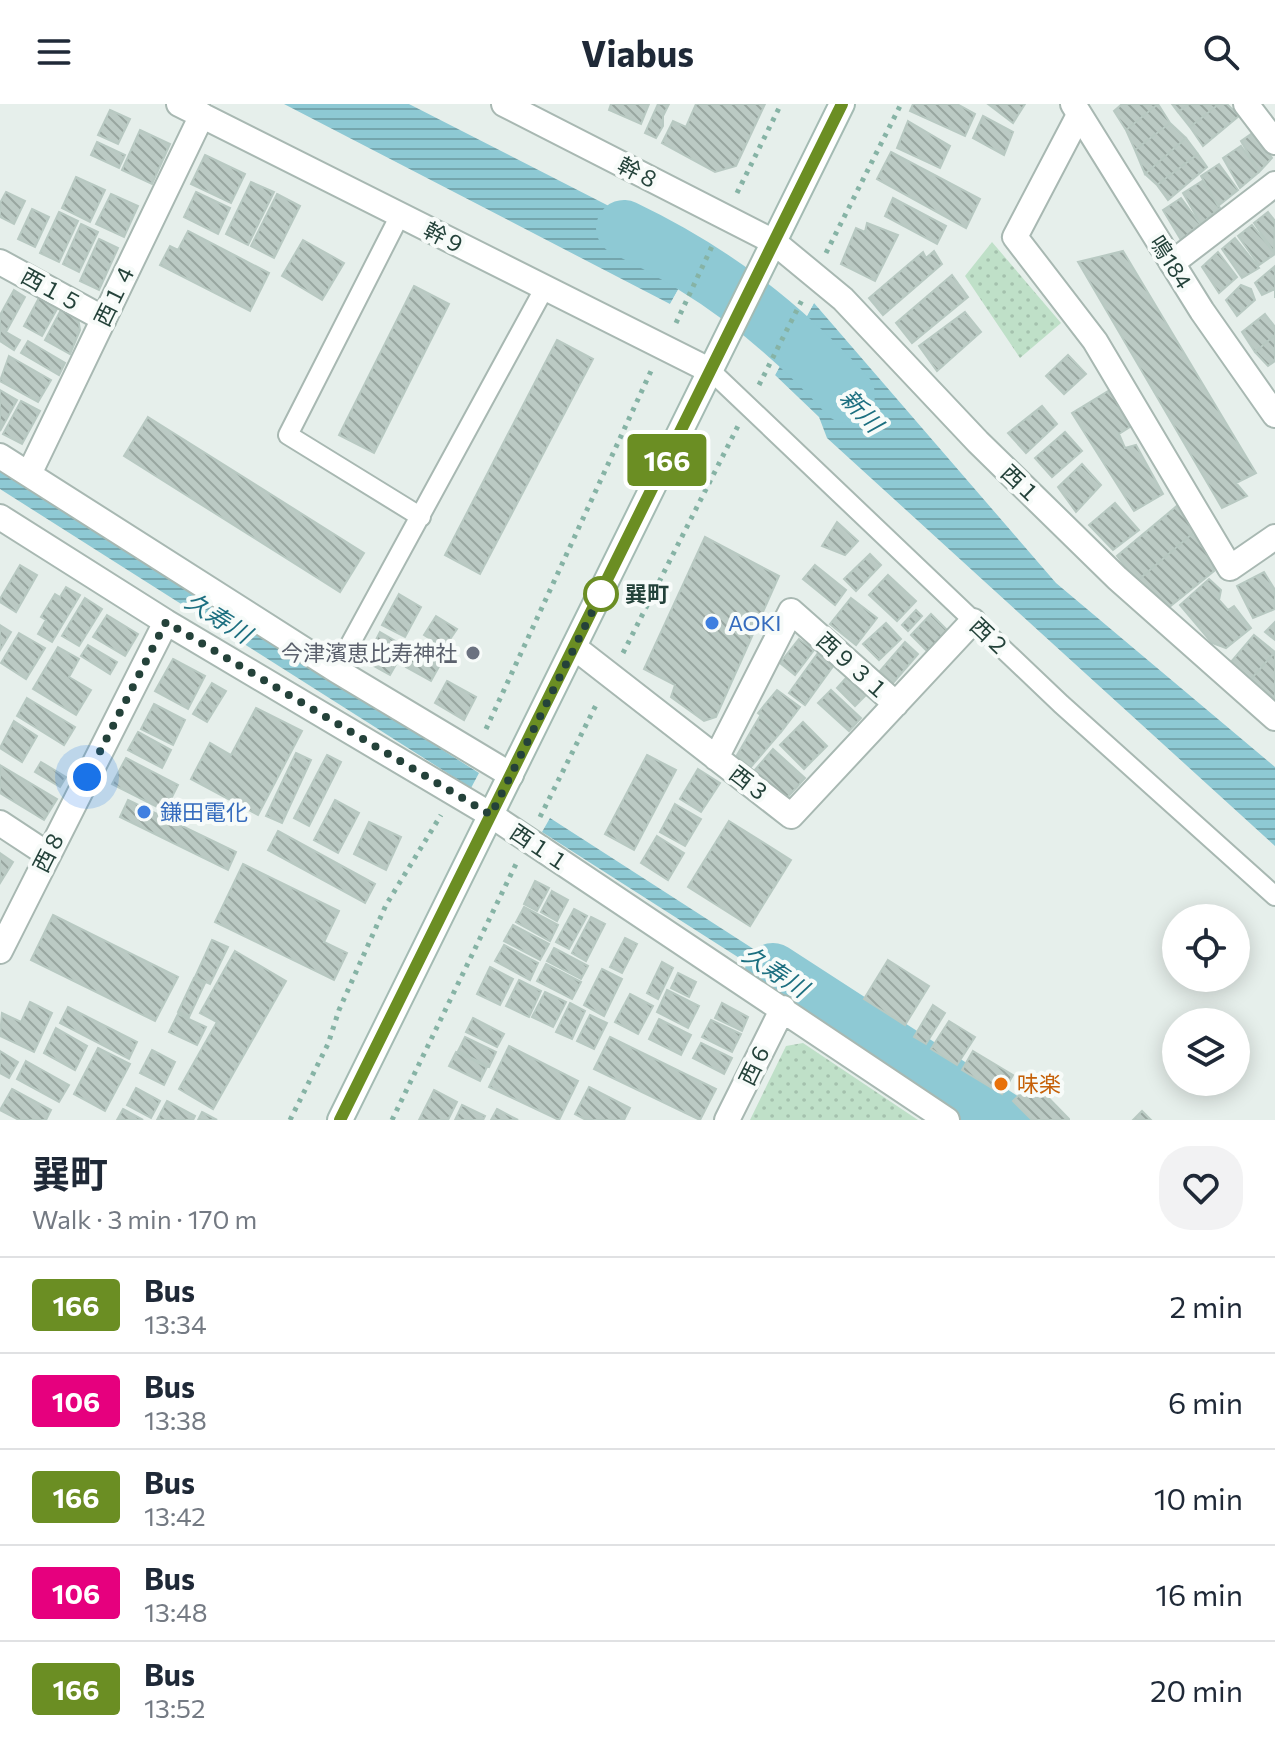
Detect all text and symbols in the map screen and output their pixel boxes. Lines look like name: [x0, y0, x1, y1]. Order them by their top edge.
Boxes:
icon: menu: [32, 30, 76, 74]
text: Viabus: [581, 30, 694, 74]
icon: search: [1199, 30, 1243, 74]
street label: 幹８: [613, 151, 665, 195]
street label: 幹９: [419, 216, 471, 260]
street label: 鳴184: [1145, 230, 1198, 293]
street label: 西１４: [88, 259, 141, 330]
street label: 西１５: [17, 262, 88, 317]
water label: 新川: [835, 383, 891, 440]
line badge: 166: [621, 434, 713, 486]
text: 166: [643, 443, 691, 477]
street label: 西１: [996, 459, 1047, 509]
marker: 巽町: [584, 577, 618, 611]
place label: 巽町: [625, 580, 669, 607]
water label: 久寿川: [181, 585, 260, 650]
place label: AOKI: [728, 609, 781, 636]
street label: 西２: [965, 612, 1016, 662]
marker: AOKI: [703, 614, 721, 632]
street label: 西９３１: [812, 626, 895, 705]
place label: 今津濱恵比寿神社: [281, 639, 457, 666]
marker: 今津濱恵比寿神社: [464, 644, 482, 662]
your location: [67, 757, 107, 797]
street label: 西３: [725, 759, 776, 808]
place label: 鎌田電化: [160, 798, 248, 825]
marker: 鎌田電化: [135, 803, 153, 821]
street label: 西１１: [505, 818, 575, 877]
street label: 西８: [27, 825, 71, 877]
map controls: [1162, 904, 1250, 1096]
button: locate: [1162, 904, 1250, 992]
water label: 久寿川: [738, 939, 816, 1004]
button: layers: [1162, 1008, 1250, 1096]
street label: 西６: [733, 1038, 776, 1089]
place label: 味楽: [1017, 1070, 1061, 1097]
marker: 味楽: [992, 1075, 1010, 1093]
button: heart: [1159, 1146, 1243, 1230]
text: 巽町: [32, 1149, 108, 1196]
text: Walk · 3 min · 170 m: [32, 1203, 257, 1234]
text: Bus: [144, 1271, 195, 1308]
text: 2 min: [1170, 1287, 1243, 1324]
text: 166: [52, 1288, 100, 1322]
text: 13:34: [144, 1308, 207, 1339]
text: Bus: [144, 1367, 195, 1404]
text: 6 min: [1168, 1383, 1243, 1420]
text: 106: [52, 1384, 100, 1418]
text: 13:38: [144, 1404, 207, 1435]
text: Bus: [144, 1463, 195, 1500]
text: 10 min: [1154, 1479, 1243, 1516]
text: 166: [52, 1480, 100, 1514]
text: 13:42: [144, 1500, 206, 1531]
text: Bus: [144, 1559, 195, 1596]
text: 16 min: [1155, 1575, 1243, 1612]
text: 106: [52, 1576, 100, 1610]
text: 13:48: [144, 1596, 207, 1627]
text: Bus: [144, 1655, 195, 1692]
text: 20 min: [1150, 1671, 1243, 1708]
text: 166: [52, 1672, 100, 1706]
text: 13:52: [144, 1692, 205, 1723]

